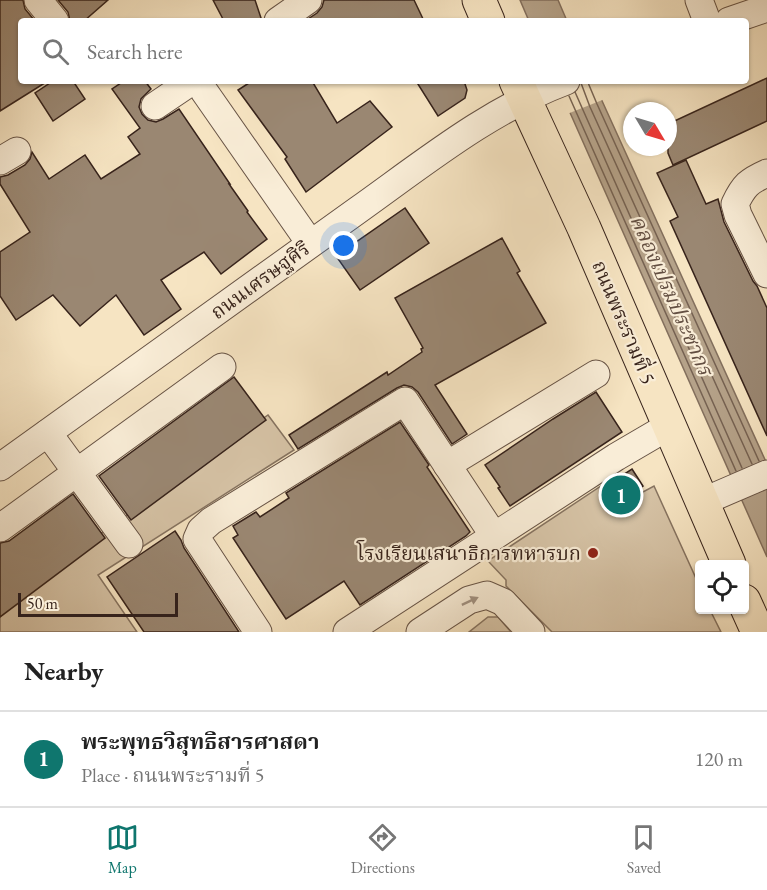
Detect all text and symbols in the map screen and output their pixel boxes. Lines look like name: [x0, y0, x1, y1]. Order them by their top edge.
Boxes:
search box: [18, 18, 749, 84]
icon: search: [39, 35, 72, 68]
text: Search here: [87, 37, 182, 66]
north arrow: [623, 102, 677, 156]
water label: คลองเปรมประชากร: [625, 211, 721, 382]
your location: [329, 231, 358, 260]
street label: ถนนเศรษฐศิริ: [205, 235, 315, 325]
street label: ถนนพระรามที่ 5: [586, 255, 664, 388]
pin: 1: [602, 472, 640, 518]
place label: โรงเรียนเสนาธิการทหารบก: [356, 539, 581, 566]
marker: โรงเรียนเสนาธิการทหารบก: [586, 546, 600, 560]
map controls: [695, 560, 749, 614]
button: locate: [695, 560, 749, 614]
scale bar: [18, 590, 178, 618]
text: 50 m: [27, 593, 58, 614]
one-way arrow: [461, 597, 478, 606]
text: Nearby: [24, 654, 104, 688]
text: พระพุทธวิสุทธิสารศาสดา: [81, 727, 319, 756]
text: 1: [38, 746, 49, 772]
text: 120 m: [695, 746, 743, 772]
text: Place · ถนนพระรามที่ 5: [81, 762, 264, 788]
tab: Map: [106, 821, 139, 878]
tab: Directions: [351, 821, 415, 878]
tab: Saved: [627, 821, 661, 878]

